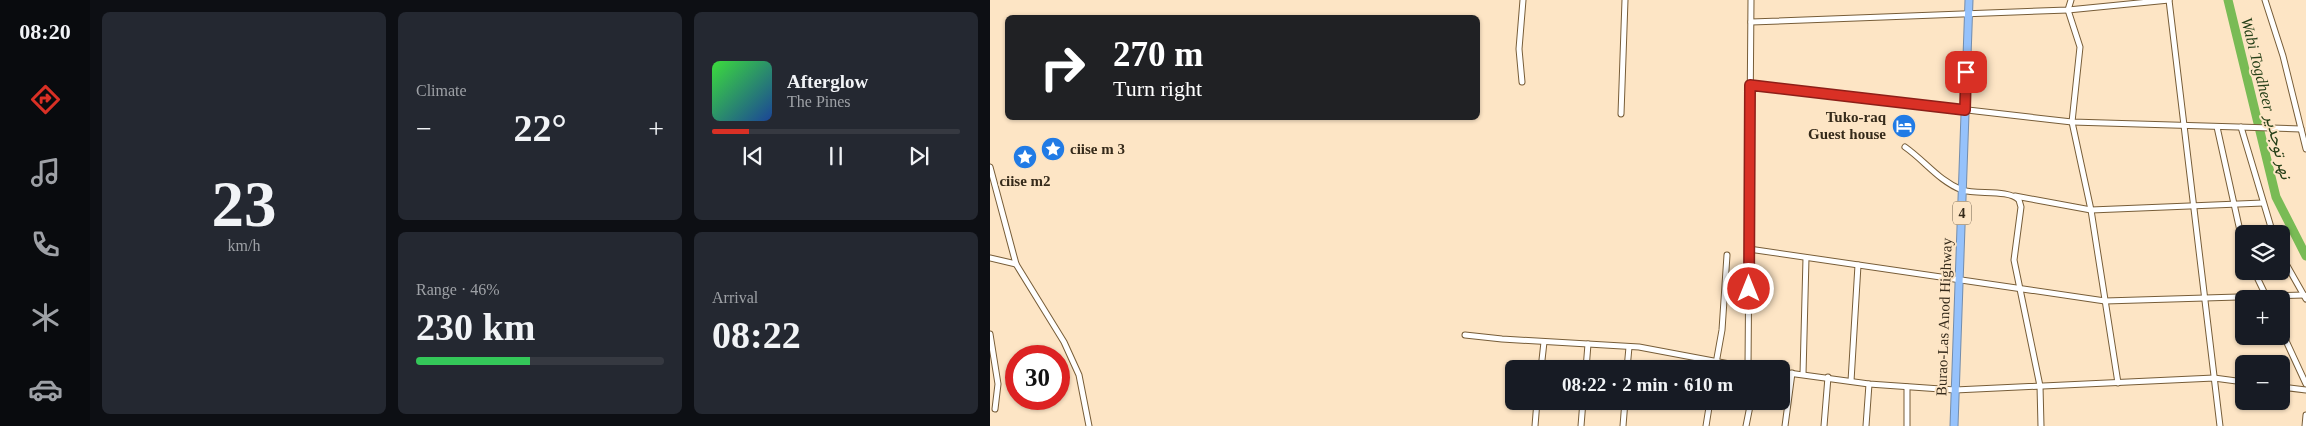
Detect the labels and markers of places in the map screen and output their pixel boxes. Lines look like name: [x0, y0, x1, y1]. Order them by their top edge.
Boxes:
pin: [1945, 51, 1987, 93]
place label: Tuko-raq Guest house: [1808, 109, 1887, 142]
hotel icon: Tuko-raq Guest house: [1891, 113, 1917, 139]
place icon: ciise m 3: [1040, 136, 1066, 162]
place label: ciise m 3: [1070, 141, 1125, 157]
place icon: ciise m2: [1012, 144, 1038, 170]
place label: ciise m2: [999, 173, 1051, 189]

